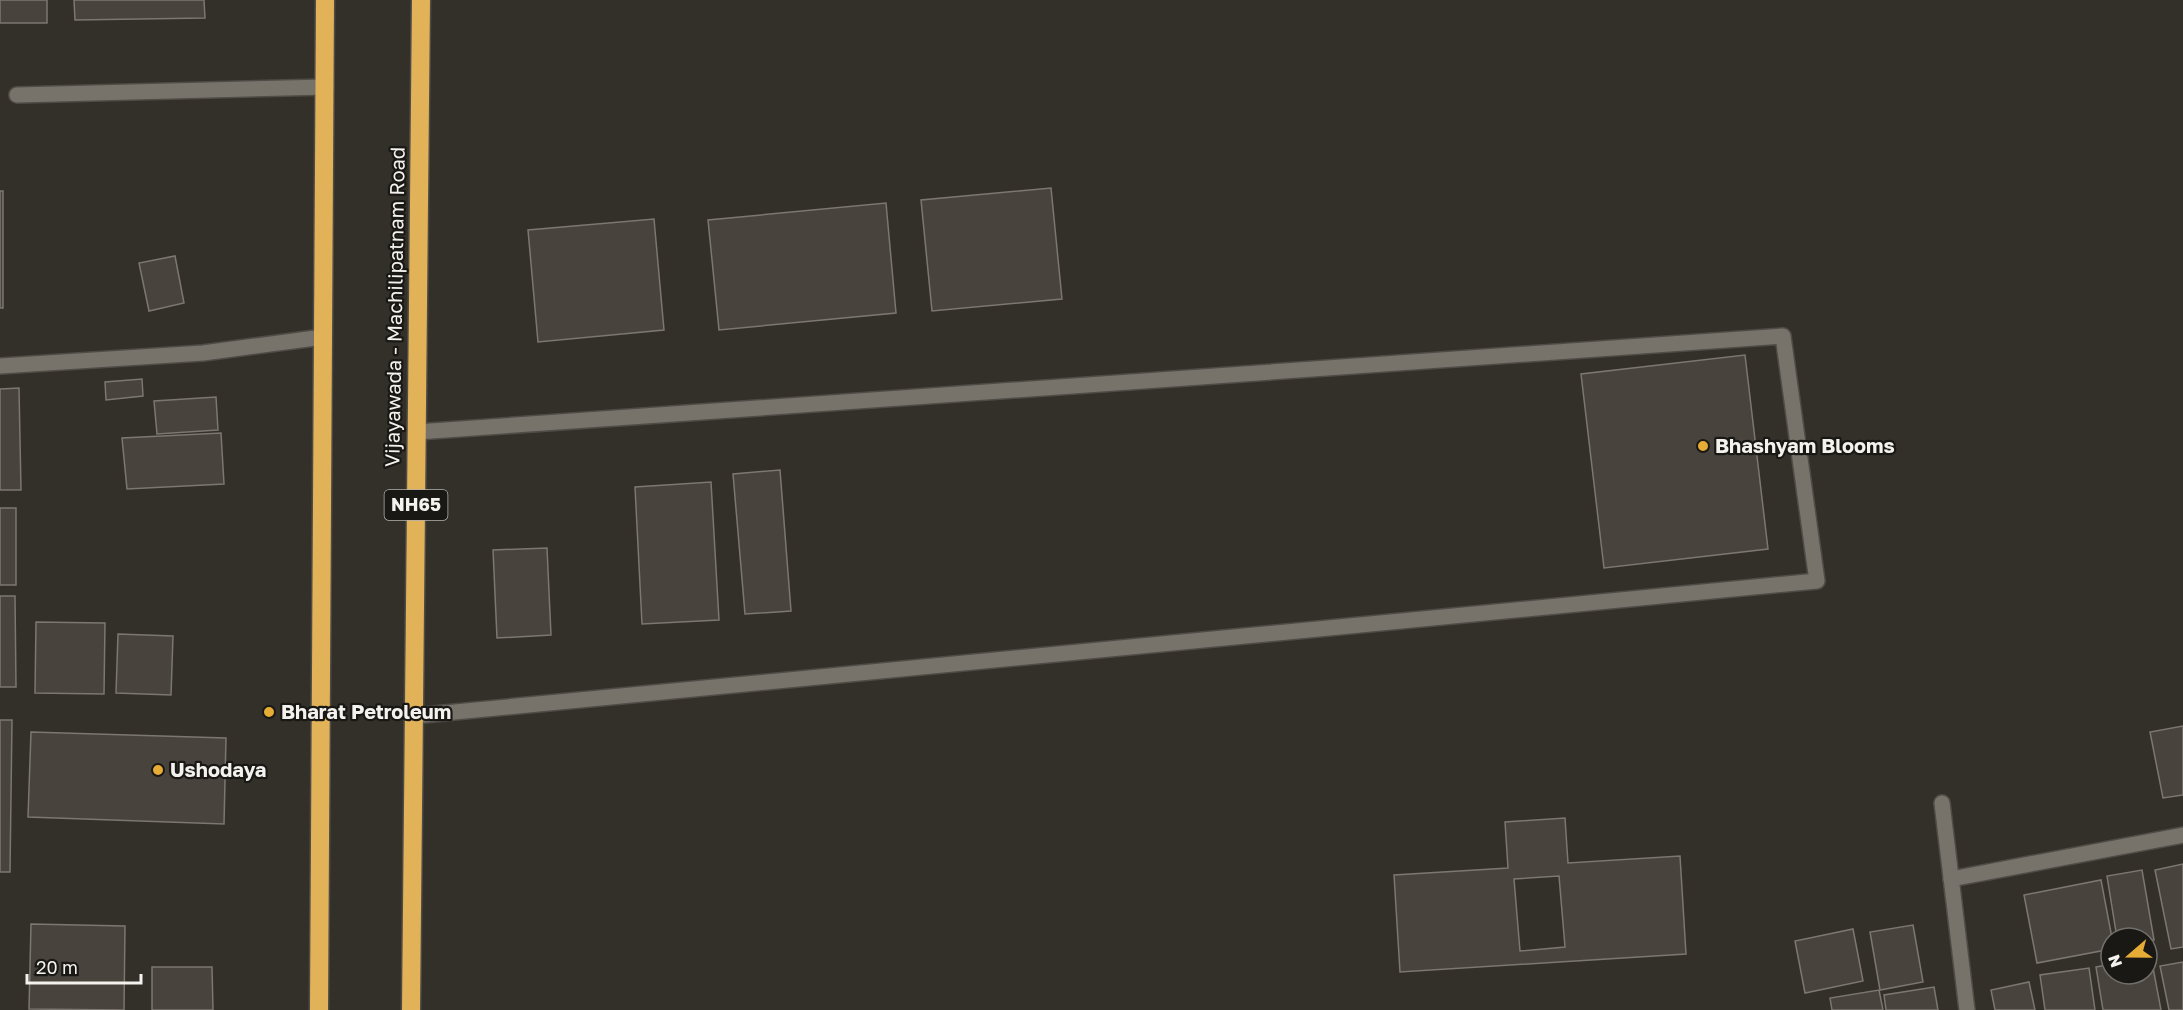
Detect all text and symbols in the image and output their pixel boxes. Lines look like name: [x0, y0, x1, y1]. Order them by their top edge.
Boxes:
street label: Vijayawada - Machilipatnam Road: [379, 147, 409, 467]
place label: Bhashyam Blooms: [1715, 433, 1895, 457]
marker: Bhashyam Blooms: [1696, 439, 1710, 453]
road number: NH65: [384, 490, 448, 520]
place label: Bharat Petroleum: [281, 699, 451, 723]
marker: Bharat Petroleum: [262, 705, 276, 719]
place label: Ushodaya: [170, 757, 266, 781]
marker: Ushodaya: [151, 763, 165, 777]
north arrow: [2099, 926, 2159, 986]
scale bar: [27, 947, 141, 985]
text: N: [2103, 952, 2126, 970]
text: 20 m: [36, 956, 78, 978]

